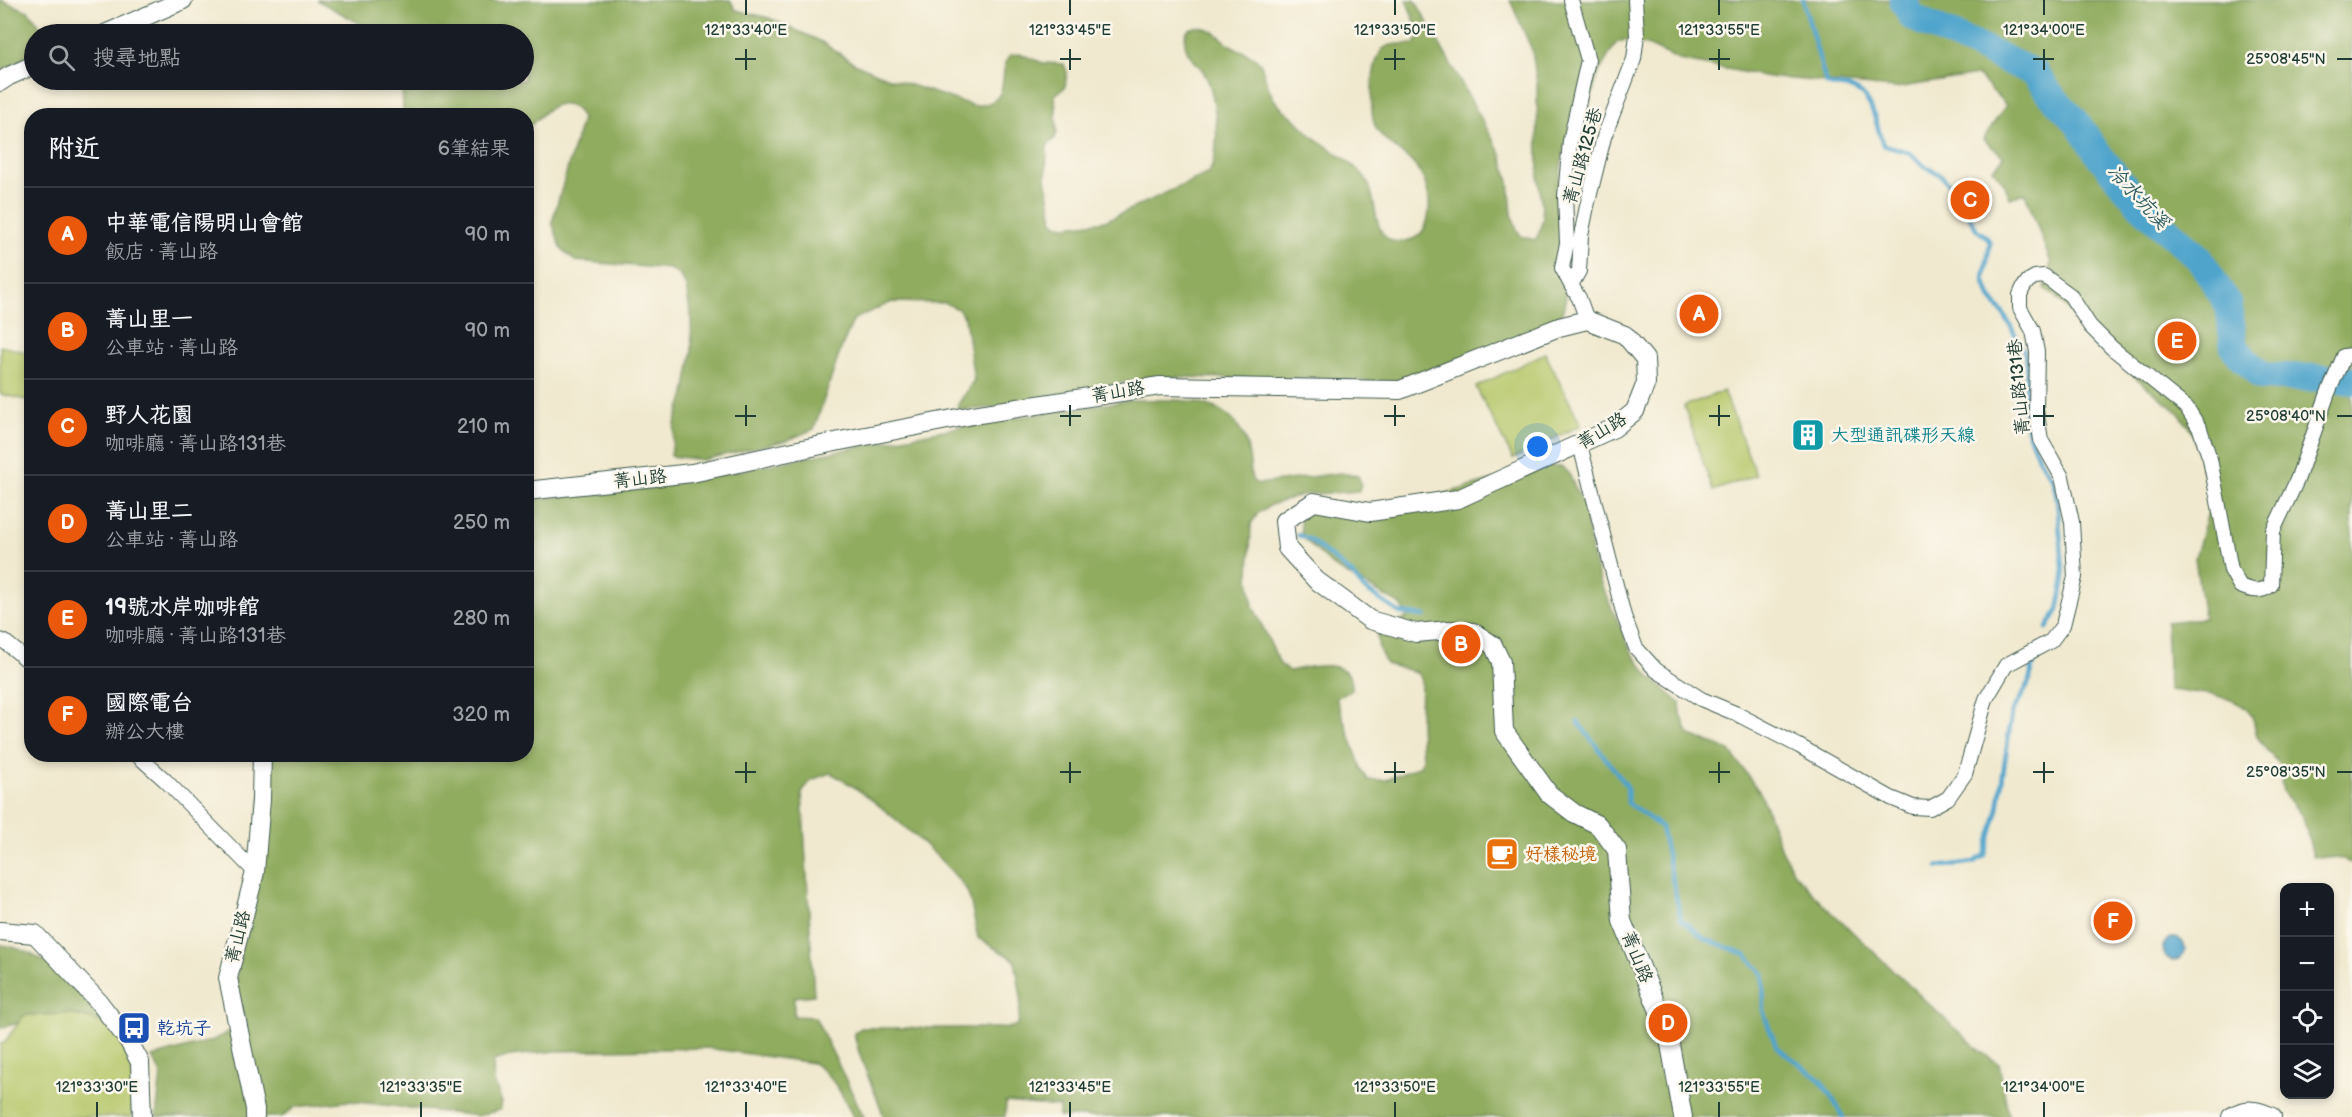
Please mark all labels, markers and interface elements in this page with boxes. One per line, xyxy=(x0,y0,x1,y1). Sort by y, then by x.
text: 121°33'40"E xyxy=(705,21,787,40)
text: 121°33'45"E xyxy=(1029,21,1111,40)
text: 121°33'50"E xyxy=(1354,21,1436,40)
text: 121°33'55"E xyxy=(1678,21,1760,40)
text: 121°34'00"E xyxy=(2003,21,2085,40)
search box xyxy=(24,24,534,90)
icon: search xyxy=(45,41,78,74)
text: 搜尋地點 xyxy=(93,45,181,72)
text: 25°08'45"N xyxy=(2246,50,2326,69)
street label: 菁山路125巷 xyxy=(1559,105,1607,207)
text: 附近 xyxy=(48,134,100,165)
text: 6筆結果 xyxy=(438,137,510,161)
water label: 冷水坑溪 xyxy=(2102,160,2175,235)
pin: C xyxy=(1950,178,1990,222)
text: 中華電信陽明山會館 xyxy=(105,210,303,237)
text: A xyxy=(61,223,74,247)
text: 90 m xyxy=(465,223,510,247)
text: 飯店 · 菁山路 xyxy=(105,240,218,264)
pin: A xyxy=(1680,292,1718,336)
text: 菁山里一 xyxy=(105,306,193,333)
pin: E xyxy=(2158,318,2196,364)
text: B xyxy=(60,319,75,343)
text: 90 m xyxy=(465,319,510,343)
text: 公車站 · 菁山路 xyxy=(105,336,238,360)
street label: 菁山路131巷 xyxy=(2004,338,2034,436)
street label: 菁山路 xyxy=(1090,377,1146,407)
text: 野人花園 xyxy=(105,402,193,429)
text: 25°08'40"N xyxy=(2246,407,2326,426)
street label: 菁山路 xyxy=(1573,408,1631,454)
text: C xyxy=(60,415,75,439)
text: 210 m xyxy=(457,415,510,439)
building icon: 大型通訊碟形天線 xyxy=(1790,417,1826,453)
place label: 大型通訊碟形天線 xyxy=(1831,425,1975,446)
text: 咖啡廳 · 菁山路131巷 xyxy=(105,432,286,456)
your location xyxy=(1523,432,1552,461)
street label: 菁山路 xyxy=(612,466,668,492)
text: 菁山里二 xyxy=(105,498,193,525)
text: D xyxy=(61,511,74,535)
text: 250 m xyxy=(453,511,510,535)
text: 公車站 · 菁山路 xyxy=(105,528,238,552)
text: 19號水岸咖啡館 xyxy=(105,594,259,621)
text: E xyxy=(61,607,74,631)
text: 280 m xyxy=(453,607,510,631)
pin: B xyxy=(1442,622,1480,666)
text: 咖啡廳 · 菁山路131巷 xyxy=(105,624,286,648)
text: 國際電台 xyxy=(105,690,193,717)
text: F xyxy=(61,703,74,727)
text: 320 m xyxy=(452,703,510,727)
text: 辦公大樓 xyxy=(105,720,185,744)
text: 25°08'35"N xyxy=(2246,763,2326,782)
cafe icon: 好樣秘境 xyxy=(1484,836,1520,872)
place label: 好樣秘境 xyxy=(1525,844,1597,865)
map controls xyxy=(2280,883,2334,1099)
button: + xyxy=(2280,883,2334,937)
pin: F xyxy=(2094,898,2132,944)
street label: 菁山路 xyxy=(221,908,255,966)
street label: 菁山路 xyxy=(1617,928,1657,986)
button: − xyxy=(2280,937,2334,991)
button: locate xyxy=(2280,991,2334,1045)
pin: D xyxy=(1648,1000,1688,1046)
bus stop icon: 乾坑子 xyxy=(116,1010,152,1046)
place label: 乾坑子 xyxy=(157,1018,211,1039)
button: layers xyxy=(2280,1045,2334,1099)
text: 121°33'30"E xyxy=(56,1078,138,1097)
text: 121°33'35"E xyxy=(380,1078,462,1097)
text: 121°33'40"E xyxy=(705,1078,787,1097)
text: 121°33'45"E xyxy=(1029,1078,1111,1097)
text: 121°33'50"E xyxy=(1354,1078,1436,1097)
text: 121°33'55"E xyxy=(1678,1078,1760,1097)
text: 121°34'00"E xyxy=(2003,1078,2085,1097)

